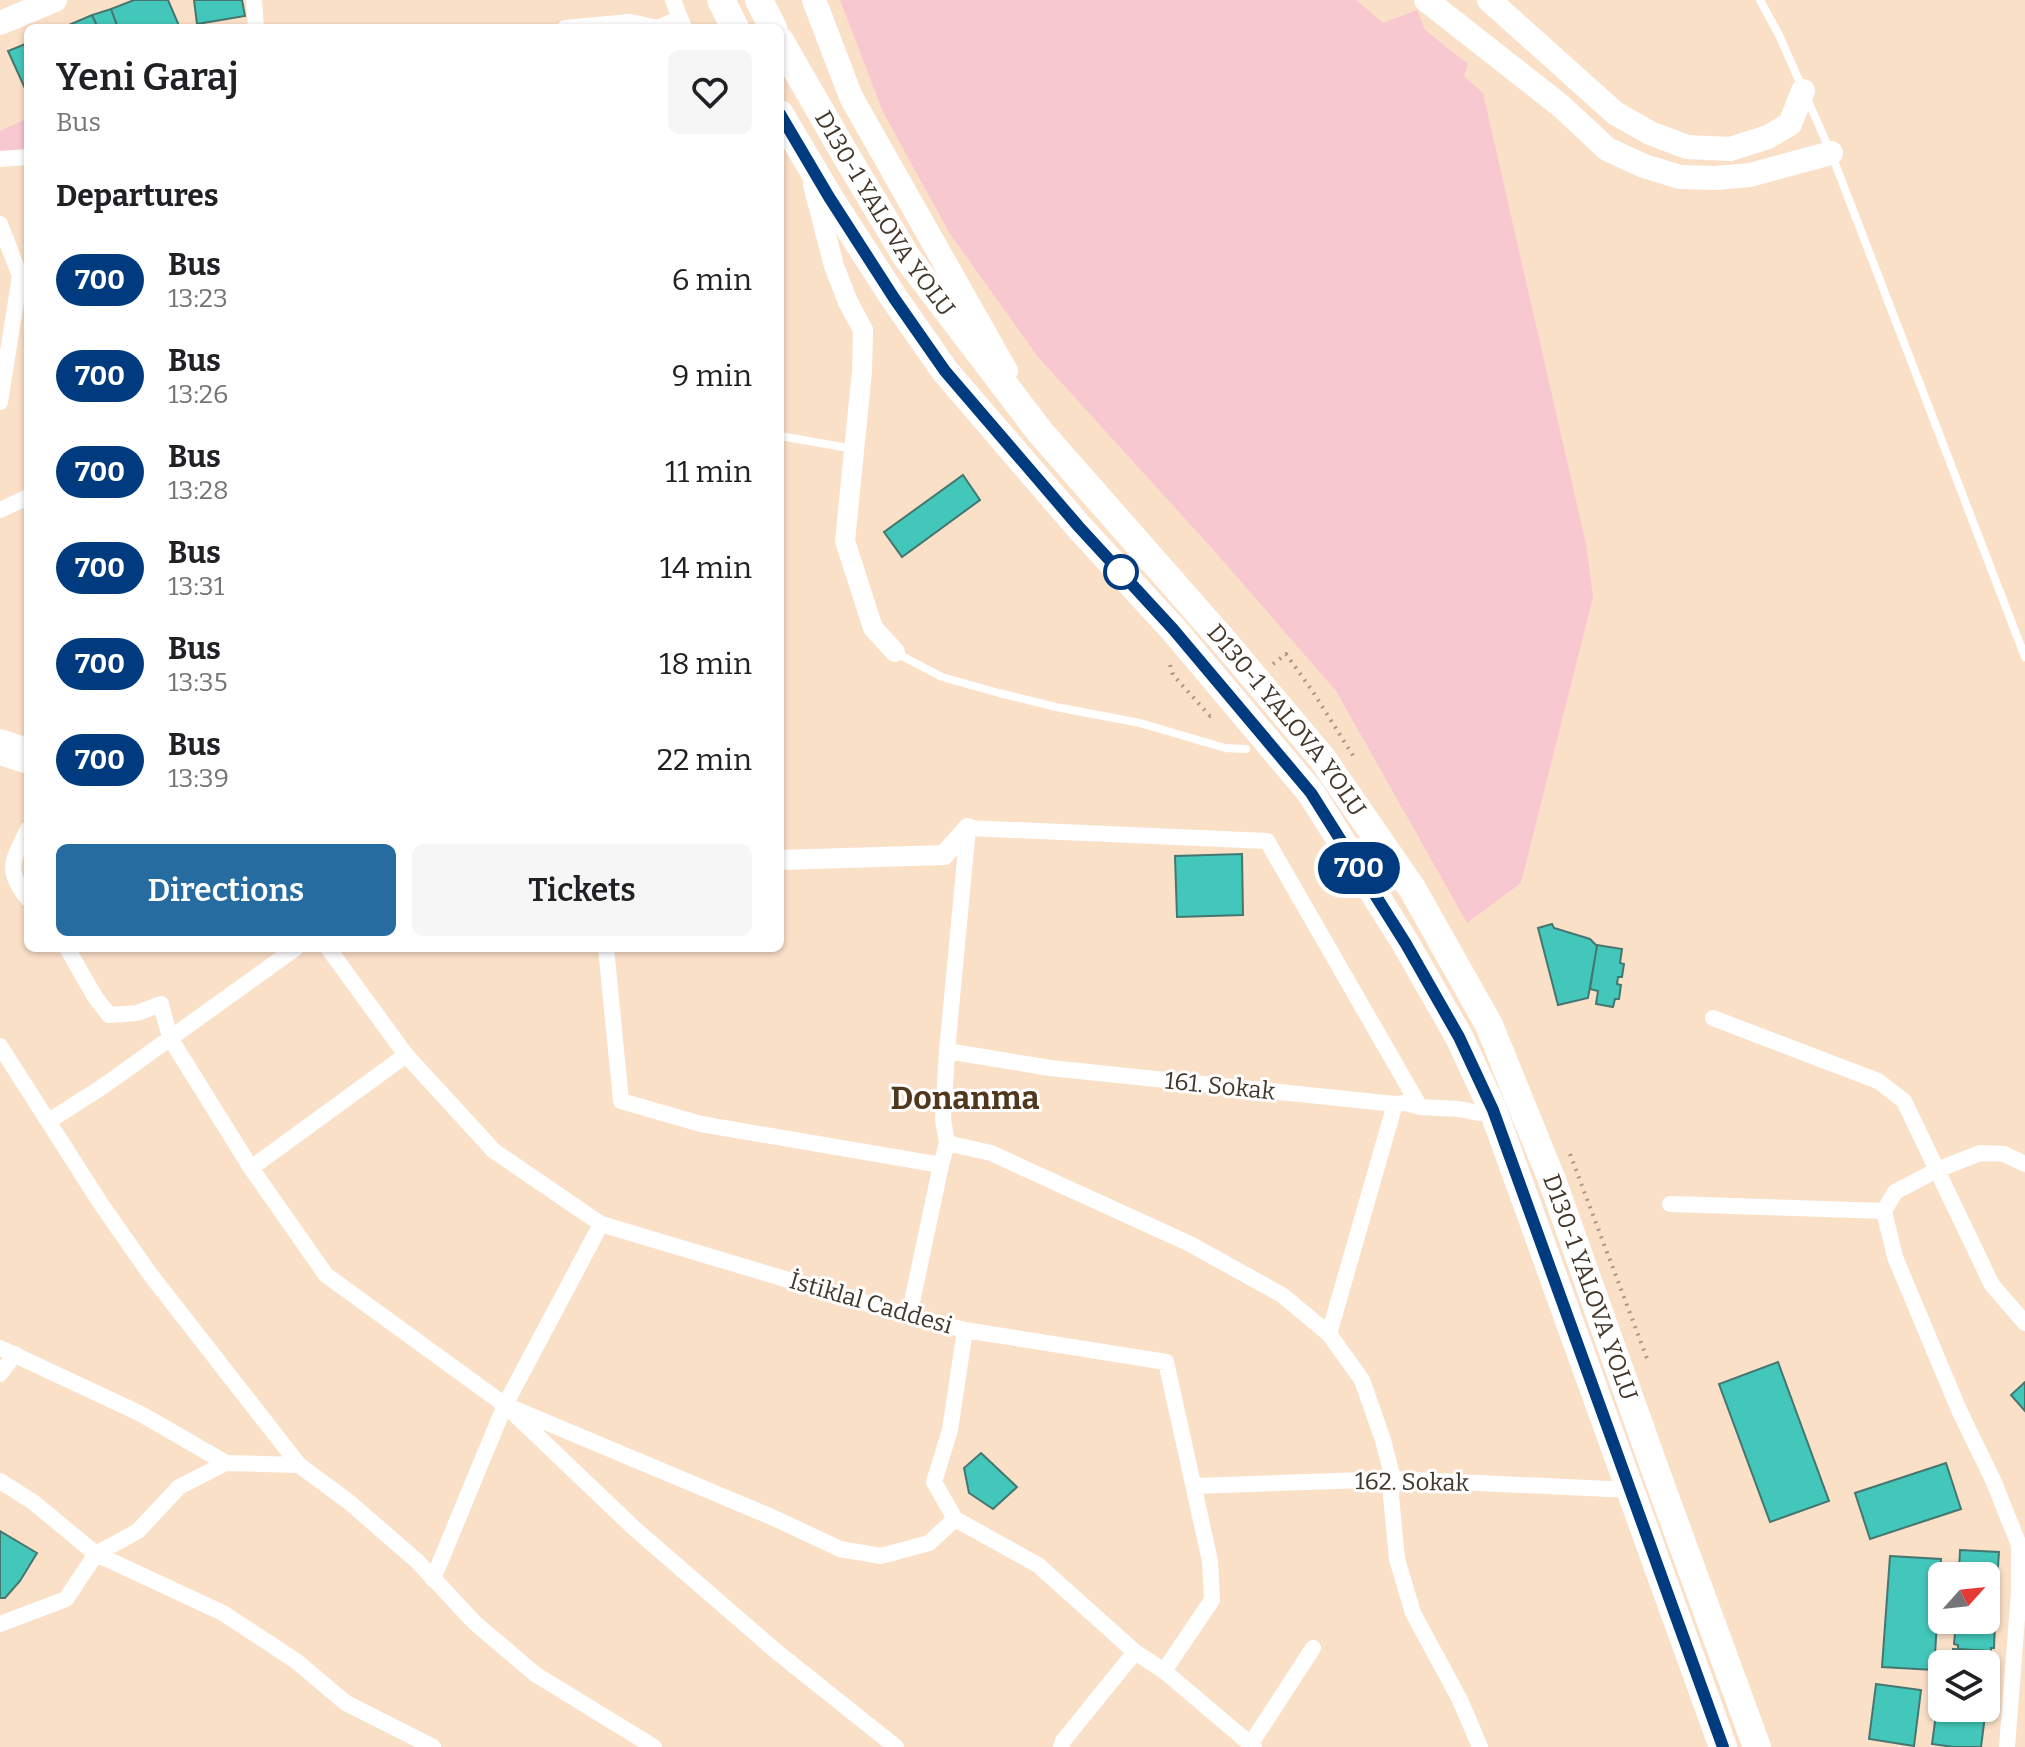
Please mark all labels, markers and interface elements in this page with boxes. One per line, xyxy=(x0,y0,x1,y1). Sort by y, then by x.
button: heart xyxy=(668,50,752,134)
text: Yeni Garaj xyxy=(56,54,239,100)
street label: D130-1 YALOVA YOLU xyxy=(809,106,961,322)
text: Bus xyxy=(56,107,101,138)
text: Departures xyxy=(56,178,219,214)
text: Bus xyxy=(168,247,221,283)
text: 6 min xyxy=(672,262,752,298)
text: 700 xyxy=(75,263,125,296)
text: 13:23 xyxy=(168,283,228,314)
text: Bus xyxy=(168,343,221,379)
text: 9 min xyxy=(672,358,752,394)
text: 700 xyxy=(75,359,125,392)
text: 13:26 xyxy=(168,379,228,410)
text: Bus xyxy=(168,439,221,475)
text: 11 min xyxy=(665,454,752,490)
text: 700 xyxy=(75,455,125,488)
text: 13:28 xyxy=(168,475,229,506)
text: Bus xyxy=(168,535,221,571)
text: 14 min xyxy=(660,550,752,586)
text: 700 xyxy=(75,551,125,584)
unlabelled marker xyxy=(1104,555,1138,589)
text: 13:31 xyxy=(168,571,224,602)
street label: D130-1 YALOVA YOLU xyxy=(1201,618,1372,822)
text: Bus xyxy=(168,631,221,667)
text: 18 min xyxy=(659,646,752,682)
text: 700 xyxy=(75,647,125,680)
text: 13:35 xyxy=(168,667,228,698)
text: Bus xyxy=(168,727,221,763)
text: 22 min xyxy=(657,742,752,778)
text: 700 xyxy=(75,743,125,776)
text: 13:39 xyxy=(168,763,229,794)
line badge: 700 xyxy=(1313,842,1405,894)
button: Directions xyxy=(56,844,396,936)
button: Tickets xyxy=(412,844,752,936)
text: 700 xyxy=(1334,851,1384,884)
street label: 161. Sokak xyxy=(1163,1066,1277,1106)
district label: Donanma xyxy=(891,1079,1039,1117)
street label: D130-1 YALOVA YOLU xyxy=(1537,1170,1643,1404)
street label: İstiklal Caddesi xyxy=(786,1266,956,1340)
street label: 162. Sokak xyxy=(1355,1467,1470,1497)
north arrow xyxy=(1928,1562,2000,1634)
map controls xyxy=(1928,1562,2000,1722)
button: layers xyxy=(1928,1650,2000,1722)

